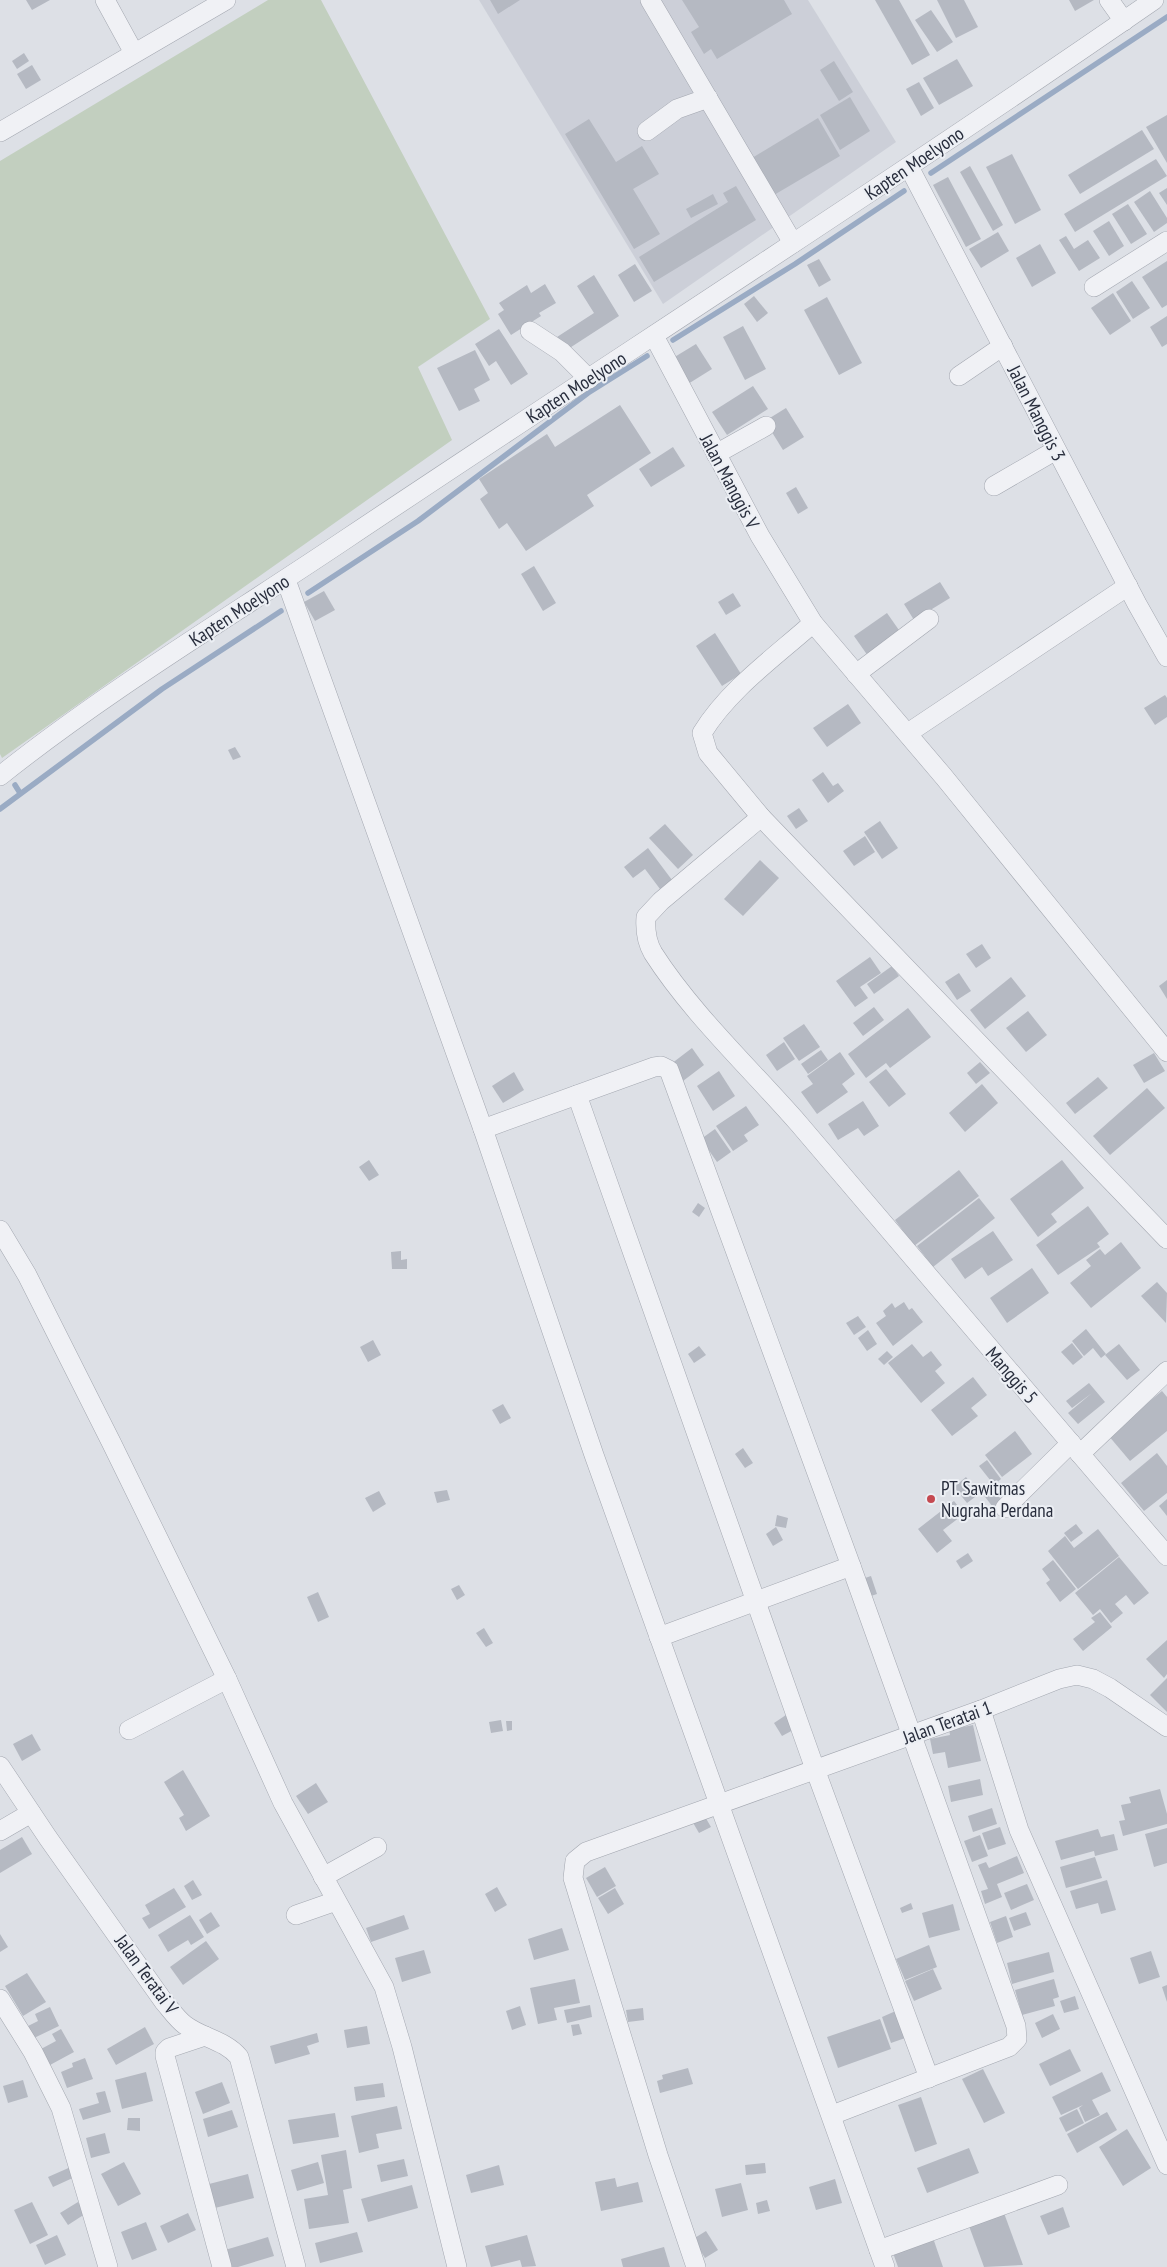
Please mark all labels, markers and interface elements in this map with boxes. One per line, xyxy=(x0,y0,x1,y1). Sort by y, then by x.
street label: Kapten Moelyono xyxy=(860,121,968,205)
street label: Kapten Moelyono xyxy=(521,346,631,428)
street label: Jalan Manggis 3 xyxy=(1002,360,1071,465)
street label: Jalan Manggis V xyxy=(695,429,765,533)
street label: Kapten Moelyono xyxy=(184,569,294,651)
street label: Manggis 5 xyxy=(981,1342,1043,1408)
place label: PT. Sawitmas Nugraha Perdana xyxy=(941,1476,1053,1522)
marker: PT. Sawitmas Nugraha Perdana xyxy=(925,1493,937,1505)
street label: Jalan Teratai 1 xyxy=(898,1695,995,1749)
street label: Jalan Teratai V xyxy=(109,1929,184,2019)

